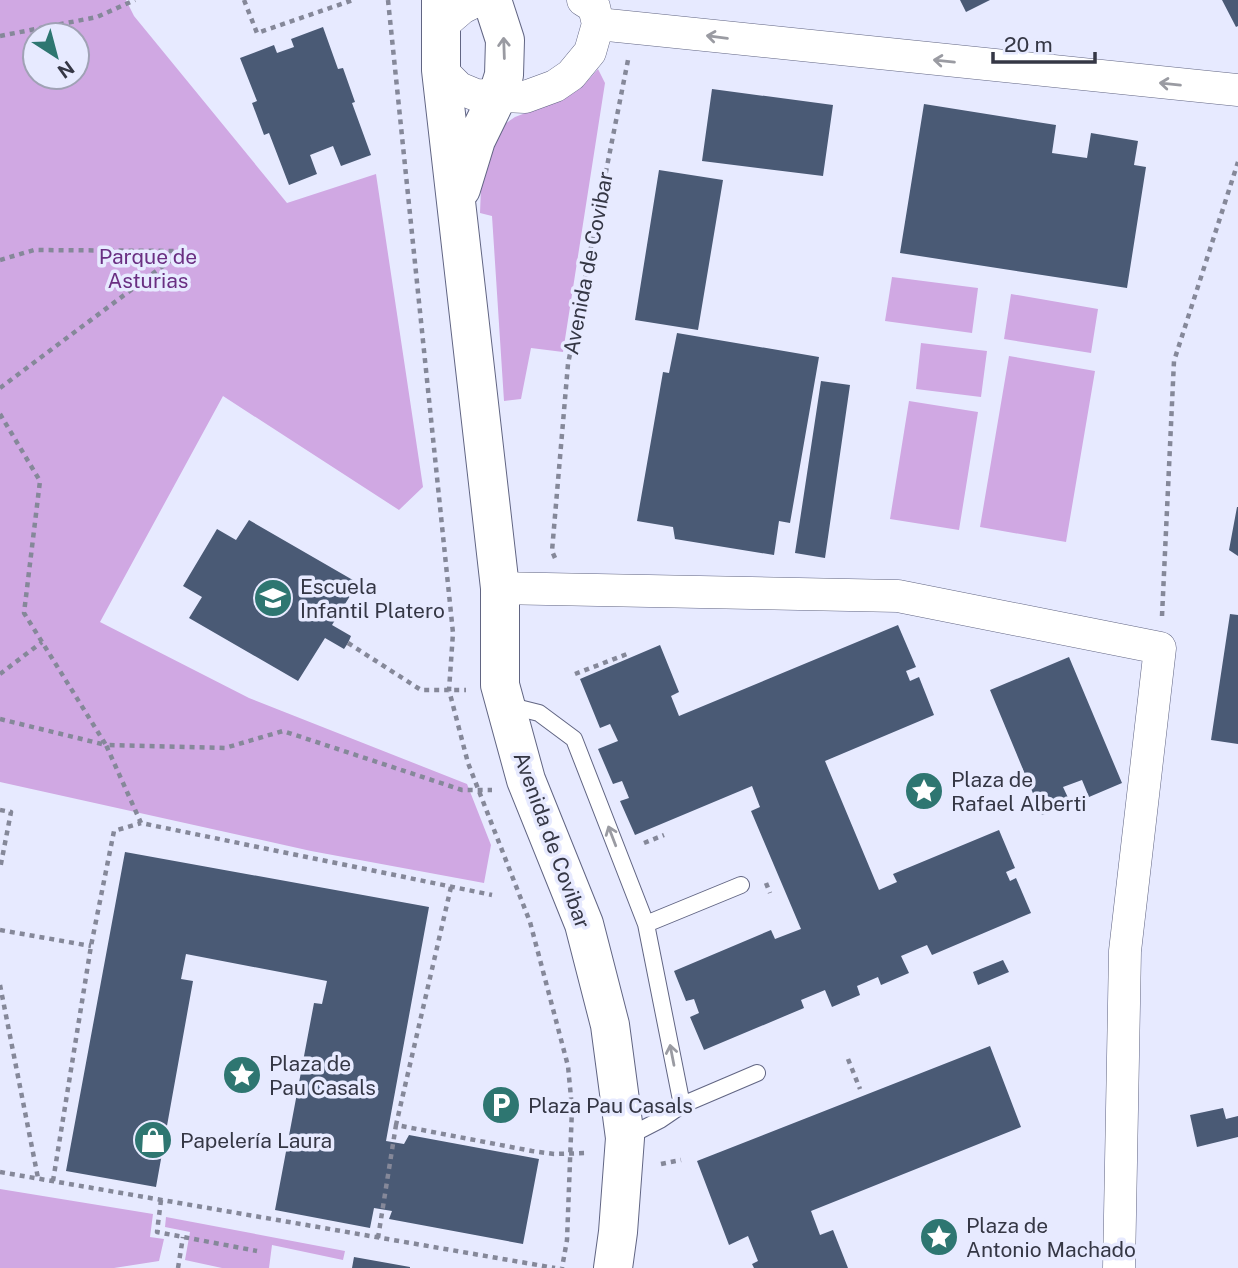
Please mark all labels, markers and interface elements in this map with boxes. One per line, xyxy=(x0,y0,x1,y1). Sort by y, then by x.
north arrow xyxy=(21,21,91,91)
scale bar xyxy=(993,21,1094,65)
one-way arrow xyxy=(707,30,729,43)
text: 20 m xyxy=(1004,32,1053,57)
one-way arrow xyxy=(498,37,511,60)
one-way arrow xyxy=(933,54,956,67)
text: N xyxy=(54,56,78,83)
one-way arrow xyxy=(1159,77,1182,90)
street label: Avenida de Covibar xyxy=(558,169,618,357)
park label: Parque de Asturias xyxy=(99,244,197,293)
place label: Escuela Infantil Platero xyxy=(300,574,445,623)
school or university icon: Escuela Infantil Platero xyxy=(252,577,294,619)
street label: Avenida de Covibar xyxy=(508,748,596,932)
place label: Plaza de Rafael Alberti xyxy=(951,767,1087,816)
place icon: Plaza de Rafael Alberti xyxy=(903,770,945,812)
one-way arrow xyxy=(604,826,617,848)
one-way arrow xyxy=(665,1044,679,1067)
place label: Plaza de Pau Casals xyxy=(269,1051,376,1100)
place icon: Plaza de Pau Casals xyxy=(221,1054,263,1096)
parking icon: Plaza Pau Casals xyxy=(480,1084,522,1126)
place label: Plaza Pau Casals xyxy=(528,1093,693,1118)
shop icon: Papelería Laura xyxy=(132,1119,174,1161)
place label: Papelería Laura xyxy=(180,1128,332,1153)
place label: Plaza de Antonio Machado xyxy=(966,1213,1136,1262)
place icon: Plaza de Antonio Machado xyxy=(918,1216,960,1258)

